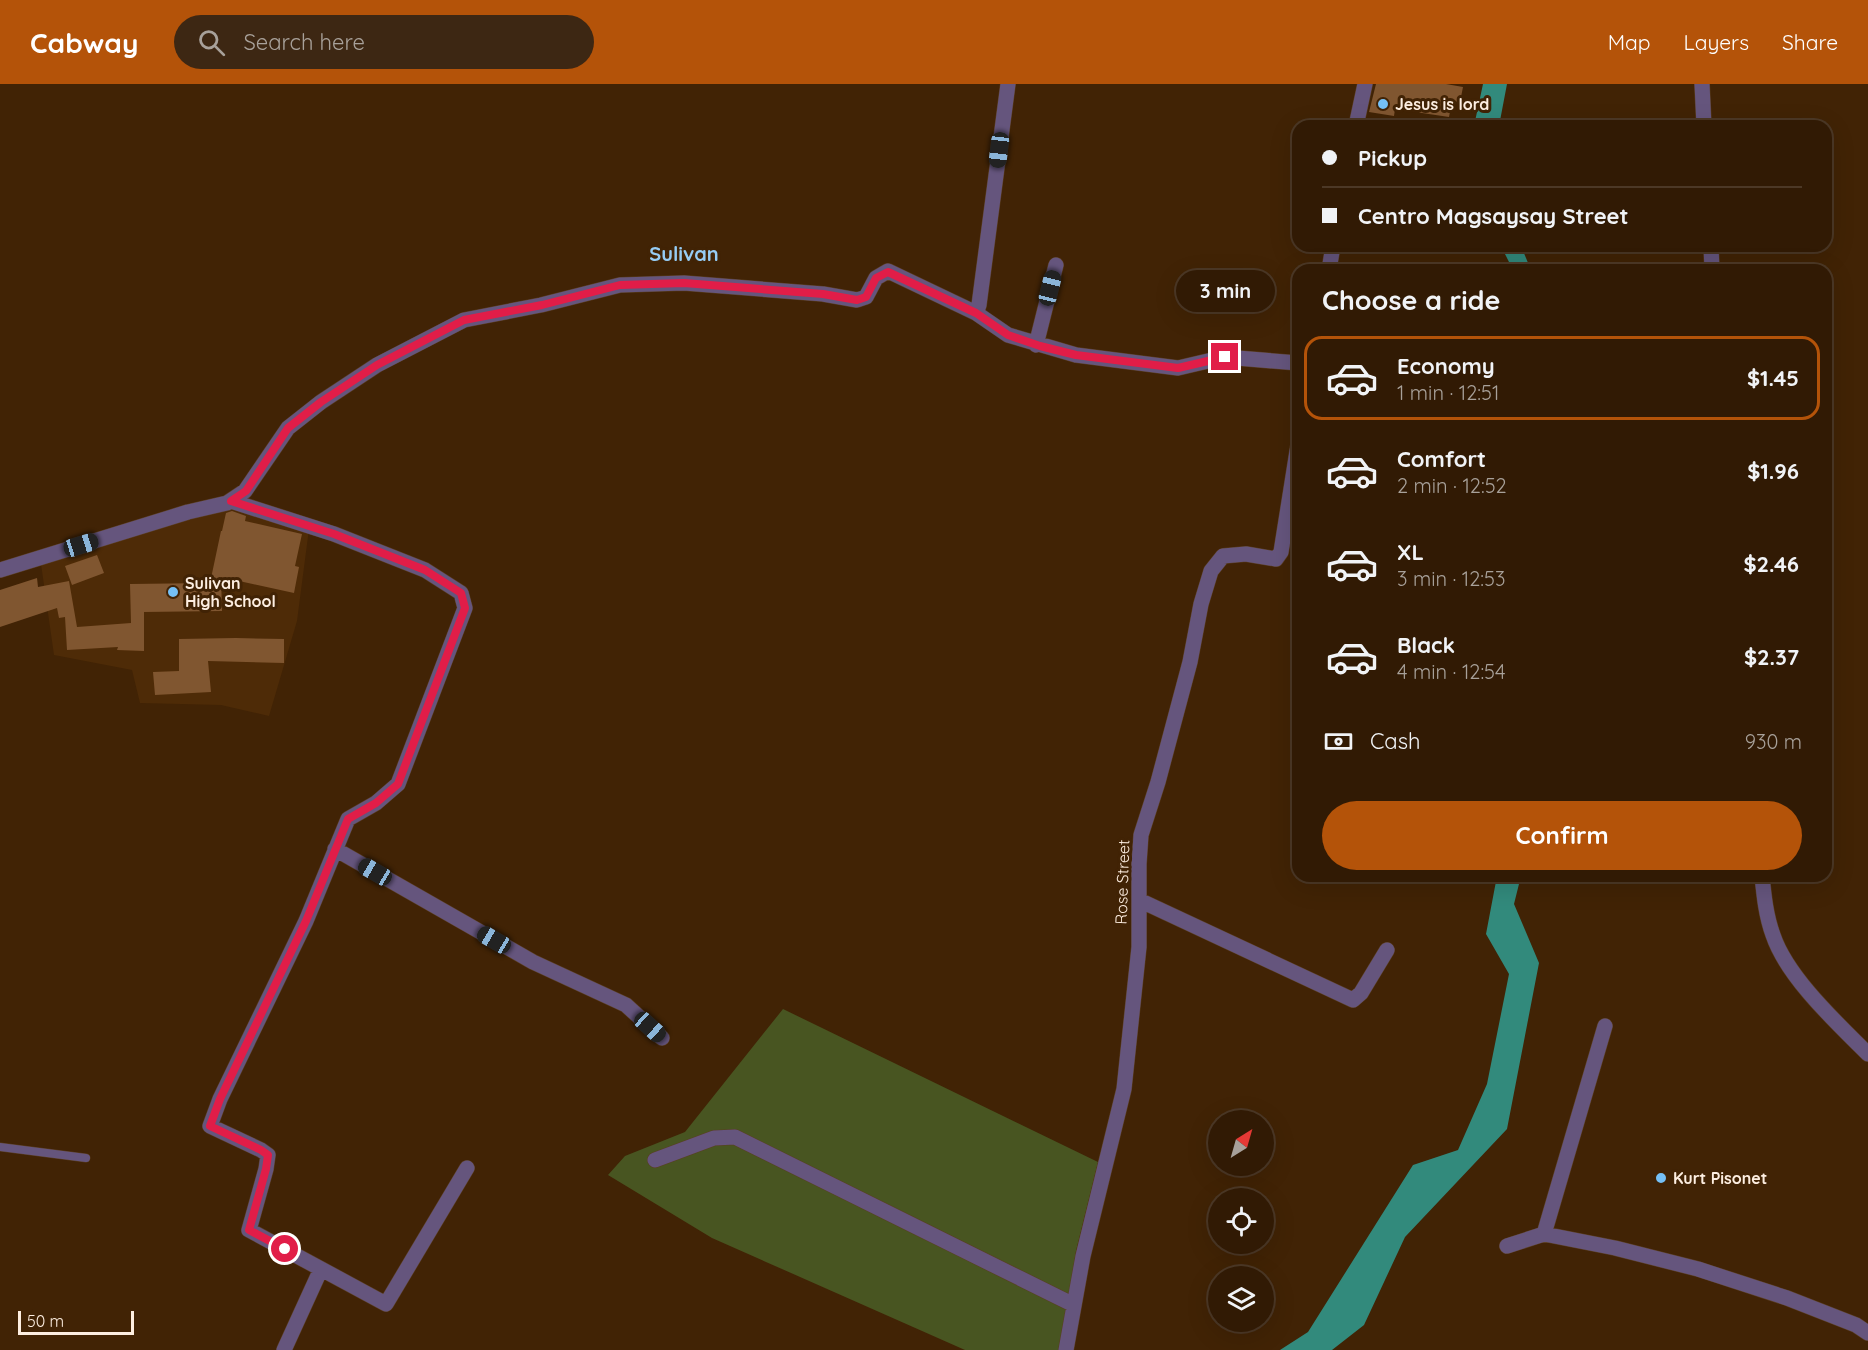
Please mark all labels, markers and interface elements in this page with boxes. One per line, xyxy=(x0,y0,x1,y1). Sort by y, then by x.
search box xyxy=(174,15,594,69)
text: Cabway xyxy=(30,25,138,60)
icon: search xyxy=(195,26,228,59)
text: Search here xyxy=(243,28,365,56)
text: Map xyxy=(1608,29,1651,55)
text: Layers xyxy=(1684,29,1749,55)
text: Share xyxy=(1782,29,1838,55)
place label: Jesus is lord xyxy=(1395,94,1489,114)
marker: Jesus is lord xyxy=(1376,97,1390,111)
car xyxy=(988,131,1010,169)
text: Pickup xyxy=(1358,144,1427,172)
text: Centro Magsaysay Street xyxy=(1358,202,1629,230)
district label: Sulivan xyxy=(649,241,719,266)
car xyxy=(1037,268,1063,308)
callout: 3 min xyxy=(1176,270,1274,312)
text: 3 min xyxy=(1200,278,1251,303)
text: Choose a ride xyxy=(1322,283,1500,317)
route end xyxy=(1211,343,1238,370)
icon: car xyxy=(1325,351,1379,405)
text: Economy xyxy=(1397,352,1495,380)
text: $1.45 xyxy=(1747,364,1799,392)
text: 1 min · 12:51 xyxy=(1397,380,1499,405)
icon: car xyxy=(1325,444,1379,498)
text: Comfort xyxy=(1397,445,1486,473)
text: $1.96 xyxy=(1747,457,1799,485)
text: 2 min · 12:52 xyxy=(1397,473,1507,498)
car xyxy=(61,531,101,559)
icon: car xyxy=(1325,537,1379,591)
text: XL xyxy=(1397,538,1424,566)
text: $2.46 xyxy=(1743,550,1799,578)
text: 3 min · 12:53 xyxy=(1397,566,1505,591)
place label: Sulivan High School xyxy=(185,573,276,611)
marker: Sulivan High School xyxy=(166,585,180,599)
icon: car xyxy=(1325,630,1379,684)
text: Black xyxy=(1397,631,1455,659)
text: $2.37 xyxy=(1744,643,1799,671)
text: 4 min · 12:54 xyxy=(1397,659,1506,684)
icon: cash xyxy=(1322,725,1355,758)
text: Cash xyxy=(1370,727,1421,755)
text: 930 m xyxy=(1745,729,1802,754)
button: Confirm xyxy=(1322,801,1802,870)
street label: Rose Street xyxy=(1111,839,1133,925)
car xyxy=(355,855,395,889)
car xyxy=(474,923,514,957)
car xyxy=(631,1008,669,1046)
north arrow xyxy=(1208,1110,1274,1176)
map controls xyxy=(1208,1110,1274,1332)
place label: Kurt Pisonet xyxy=(1673,1168,1767,1188)
marker: Kurt Pisonet xyxy=(1654,1171,1668,1185)
button: locate xyxy=(1208,1188,1274,1254)
route start xyxy=(271,1235,298,1262)
button: layers xyxy=(1208,1266,1274,1332)
scale bar xyxy=(18,1308,134,1336)
text: 50 m xyxy=(27,1311,64,1331)

